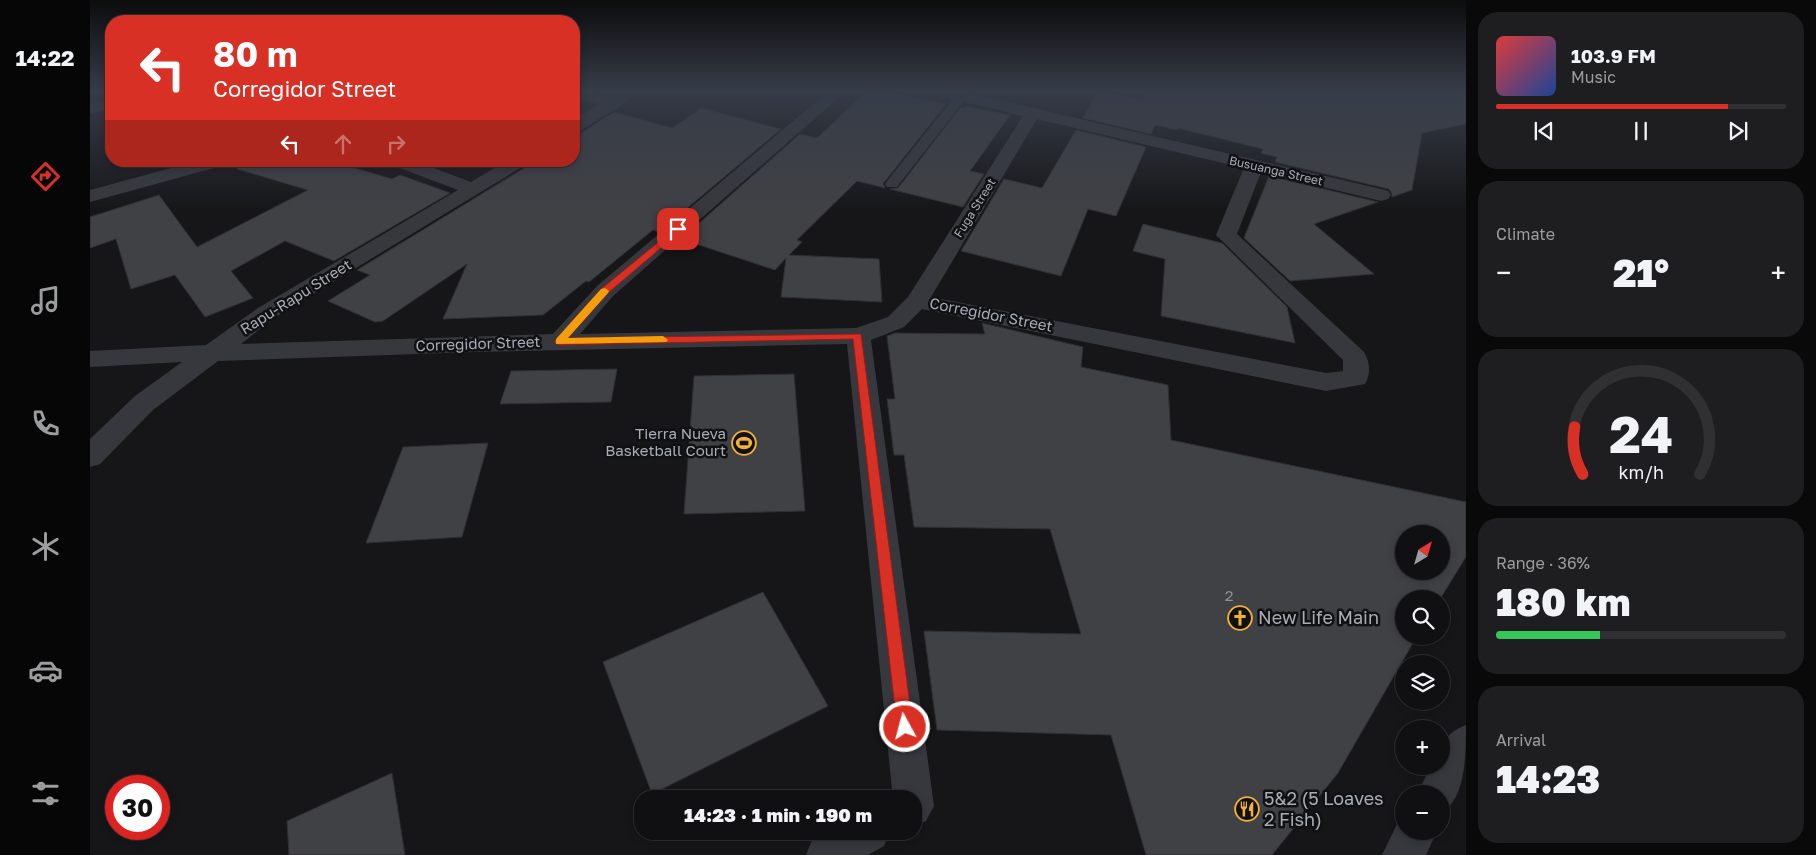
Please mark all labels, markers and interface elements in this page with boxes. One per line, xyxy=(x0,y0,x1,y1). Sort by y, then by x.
text: 80 m xyxy=(213,33,298,75)
icon: left xyxy=(130,35,195,100)
text: 14:22 xyxy=(16,44,74,71)
text: 103.9 FM xyxy=(1571,44,1656,67)
text: Music xyxy=(1571,67,1616,87)
text: Corregidor Street xyxy=(213,75,396,102)
icon: previous xyxy=(1530,117,1558,145)
icon: pause xyxy=(1627,117,1655,145)
icon: next xyxy=(1724,117,1752,145)
icon: left xyxy=(276,130,304,158)
icon: ahead xyxy=(329,130,357,158)
icon: right xyxy=(382,130,410,158)
street label: Busuanga Street xyxy=(1228,152,1325,189)
icon: directions xyxy=(28,159,63,194)
street label: Fuga Street xyxy=(950,175,999,240)
pin xyxy=(657,208,699,250)
icon: arrive xyxy=(664,215,692,243)
text: Climate xyxy=(1496,224,1555,244)
text: 21° xyxy=(1613,250,1669,295)
street label: Rapu-Rapu Street xyxy=(237,255,354,338)
text: − xyxy=(1496,256,1511,289)
text: + xyxy=(1771,256,1786,289)
icon: music xyxy=(28,283,63,318)
street label: Corregidor Street xyxy=(928,293,1054,335)
street label: Corregidor Street xyxy=(415,332,541,354)
text: 24 xyxy=(1609,402,1673,464)
icon: phone xyxy=(28,406,63,441)
place label: Tierra Nueva Basketball Court xyxy=(605,424,726,459)
sports icon: Tierra Nueva Basketball Court xyxy=(731,430,757,456)
text: km/h xyxy=(1618,461,1664,483)
north arrow xyxy=(1395,525,1450,580)
map controls xyxy=(1395,525,1450,840)
icon: climate xyxy=(28,529,63,564)
text: Range · 36% xyxy=(1496,553,1590,573)
text: 180 km xyxy=(1496,579,1631,624)
house number: 2 xyxy=(1225,586,1233,604)
button: search xyxy=(1395,590,1450,645)
church icon: New Life Main xyxy=(1227,605,1253,631)
place label: New Life Main xyxy=(1258,606,1379,628)
icon: car xyxy=(28,653,63,688)
button: layers xyxy=(1395,655,1450,710)
position arrow xyxy=(878,700,930,752)
button: + xyxy=(1395,720,1450,775)
text: Arrival xyxy=(1496,730,1546,750)
text: 14:23 xyxy=(1496,756,1600,801)
speed limit sign: 30 xyxy=(105,775,170,840)
icon: filters xyxy=(28,776,63,811)
button: − xyxy=(1395,785,1450,840)
place label: 5&2 (5 Loaves 2 Fish) xyxy=(1264,787,1384,830)
restaurant icon: 5&2 (5 Loaves 2 Fish) xyxy=(1234,796,1260,822)
text: 14:23 · 1 min · 190 m xyxy=(684,803,872,826)

